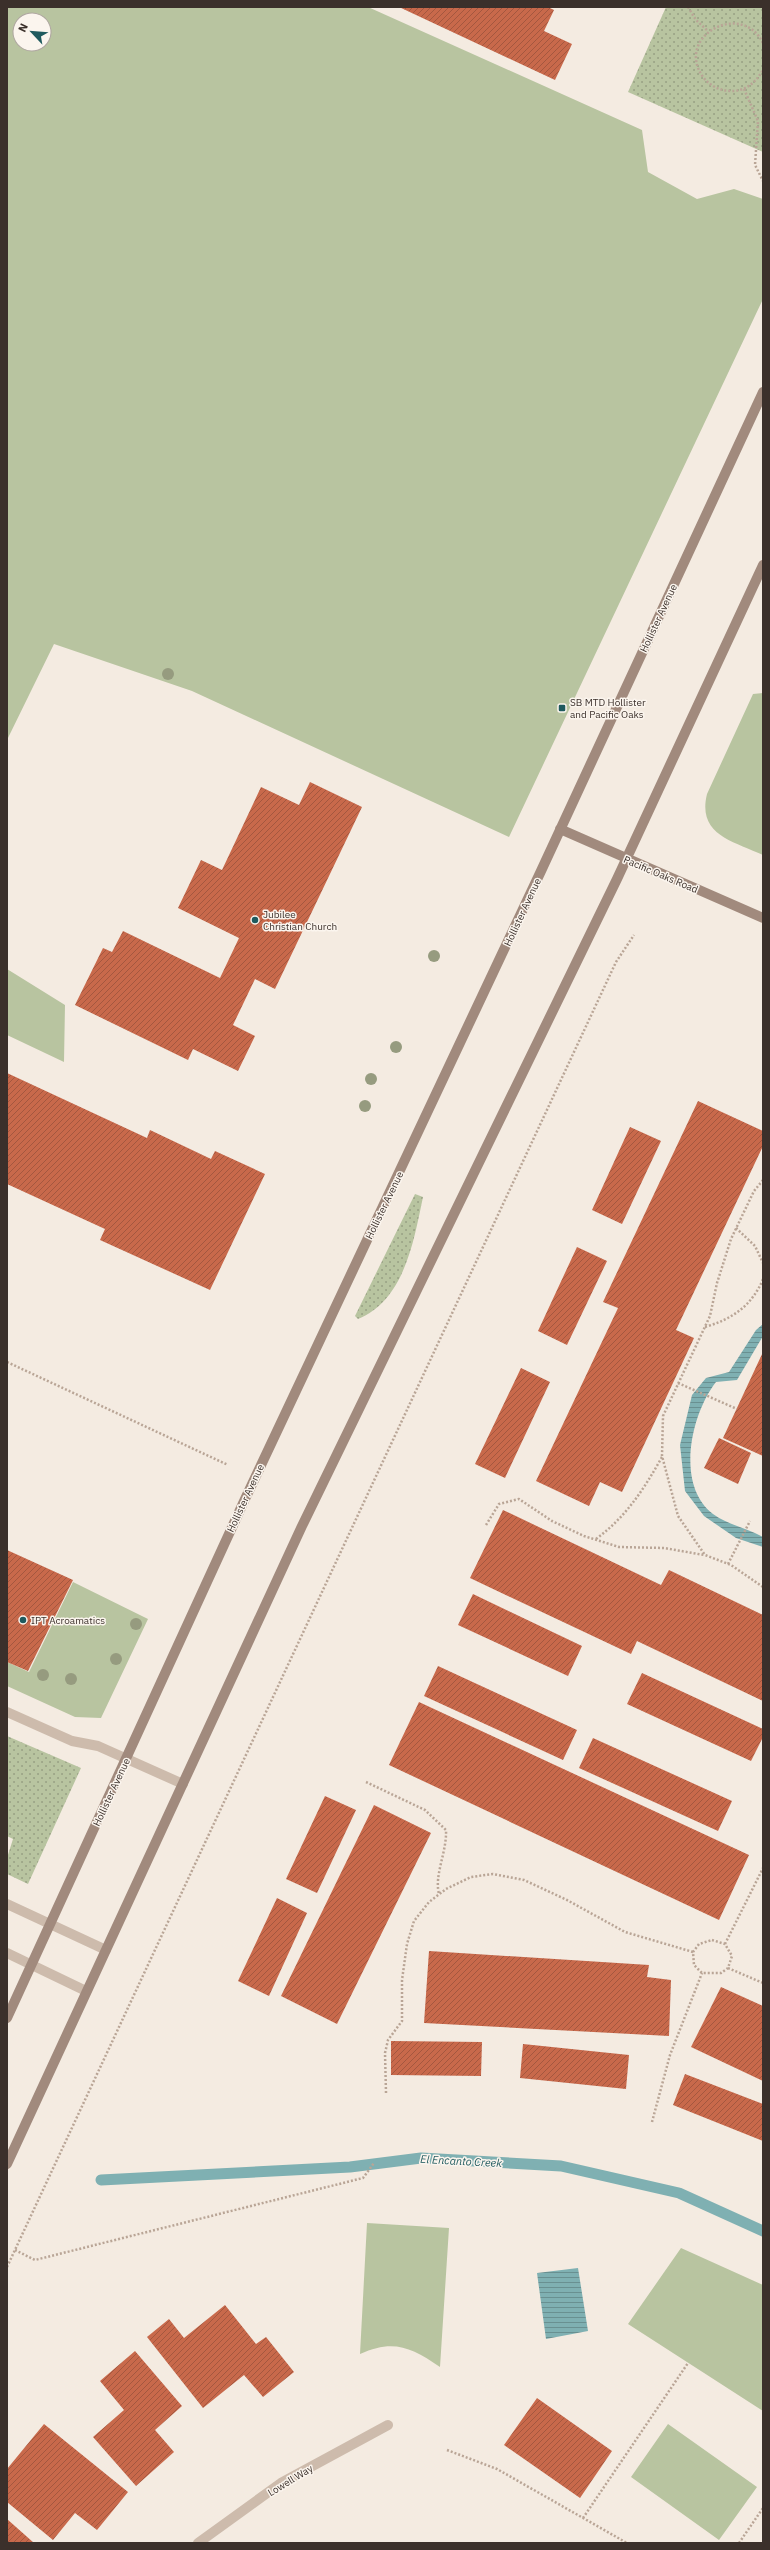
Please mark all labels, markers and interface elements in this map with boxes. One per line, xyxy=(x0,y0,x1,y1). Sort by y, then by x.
north arrow xyxy=(12,12,52,52)
text: N xyxy=(15,21,31,34)
street label: Hollister Avenue xyxy=(637,582,680,654)
place label: SB MTD Hollister and Pacific Oaks xyxy=(570,696,646,721)
marker: SB MTD Hollister and Pacific Oaks xyxy=(557,703,567,713)
street label: Pacific Oaks Road xyxy=(622,853,700,896)
street label: Hollister Avenue xyxy=(501,876,544,948)
place label: Jubilee Christian Church xyxy=(263,908,337,933)
marker: Jubilee Christian Church xyxy=(250,915,260,925)
street label: Hollister Avenue xyxy=(362,1169,407,1241)
street label: Hollister Avenue xyxy=(224,1462,267,1534)
place label: IPT Acroamatics xyxy=(31,1614,105,1627)
marker: IPT Acroamatics xyxy=(18,1615,28,1625)
street label: Hollister Avenue xyxy=(90,1756,133,1828)
water label: El Encanto Creek xyxy=(420,2152,502,2170)
street label: Lowell Way xyxy=(265,2462,315,2499)

